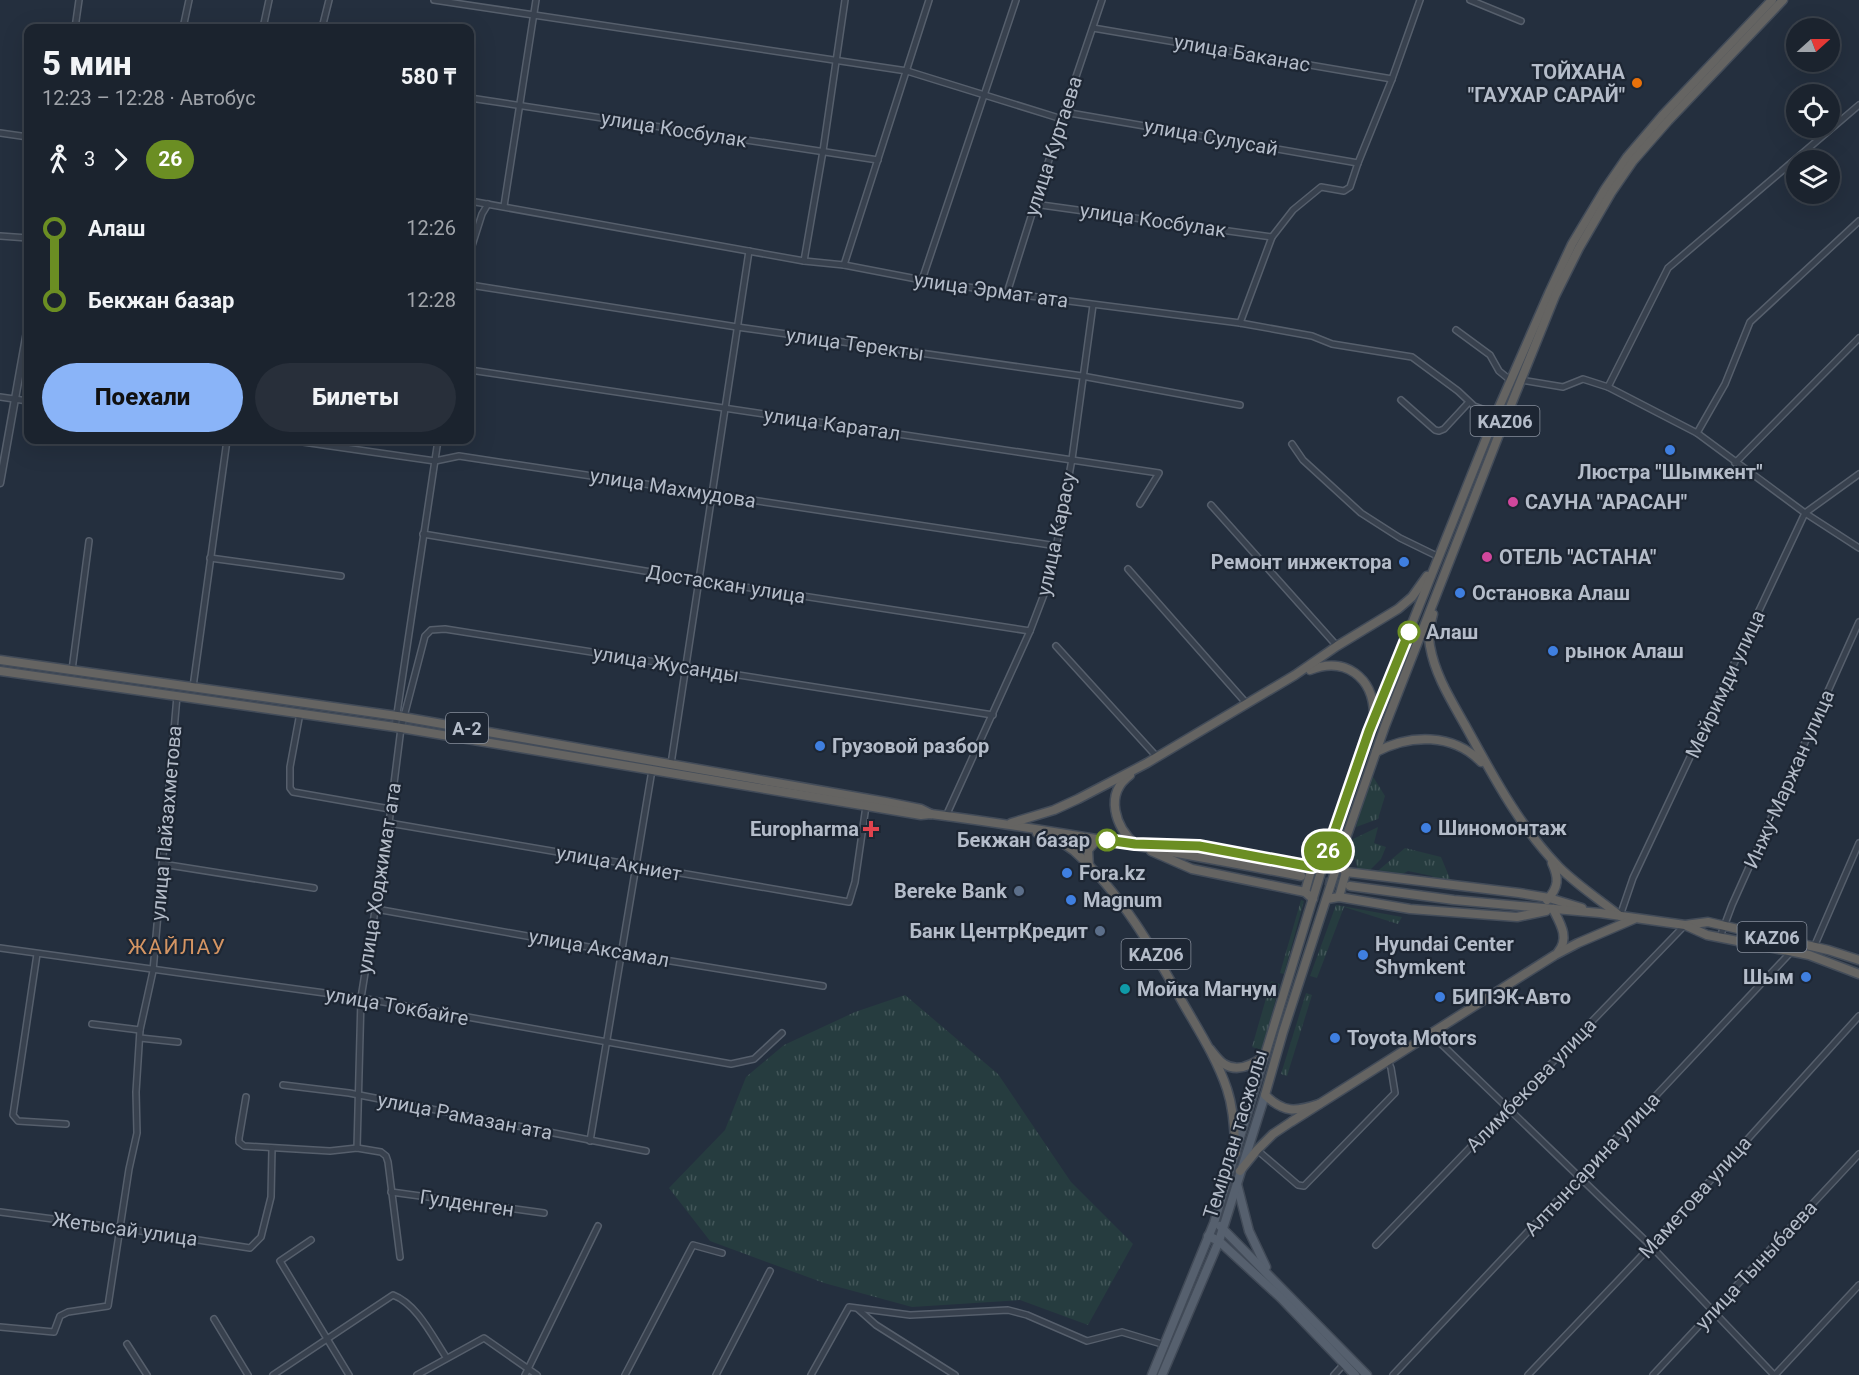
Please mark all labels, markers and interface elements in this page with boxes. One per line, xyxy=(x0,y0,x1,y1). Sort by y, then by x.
north arrow xyxy=(1786,18,1840,72)
map controls xyxy=(1786,18,1840,204)
street label: улица Баканас xyxy=(1172,29,1312,77)
text: 5 мин xyxy=(42,44,132,83)
place label: ТОЙХАНА "ГАУХАР САРАЙ" xyxy=(1468,60,1626,107)
text: 580 ₸ xyxy=(401,64,456,89)
street label: улица Куртаева xyxy=(1019,73,1087,219)
marker: ТОЙХАНА "ГАУХАР САРАЙ" xyxy=(1630,76,1644,90)
button: locate xyxy=(1786,84,1840,138)
text: 12:23 – 12:28 · Автобус xyxy=(42,86,256,110)
street label: улица Косбулак xyxy=(599,106,749,152)
street label: улица Сулусай xyxy=(1142,113,1280,161)
icon: walk xyxy=(42,143,75,176)
icon: forward xyxy=(104,143,137,176)
text: 3 xyxy=(84,147,95,171)
text: 26 xyxy=(158,147,182,171)
button: layers xyxy=(1786,150,1840,204)
street label: улица Косбулак xyxy=(1078,198,1228,242)
text: Алаш xyxy=(88,216,145,241)
text: 12:26 xyxy=(406,216,456,240)
street label: улица Эрмат ата xyxy=(912,267,1070,313)
text: Бекжан базар xyxy=(88,288,234,313)
text: 12:28 xyxy=(406,288,456,312)
street label: улица Теректы xyxy=(785,322,925,366)
button: Поехали xyxy=(42,363,243,432)
button: Билеты xyxy=(255,363,456,432)
street label: улица Каратал xyxy=(762,403,902,445)
road number: KАZ06 xyxy=(1470,406,1540,436)
marker: Люстра "Шымкент" xyxy=(1663,443,1677,457)
place label: Люстра "Шымкент" xyxy=(1577,460,1763,484)
street label: улица Махмудова xyxy=(588,463,758,513)
street label: улица Карасу xyxy=(1031,470,1081,598)
place label: САУНА "АРАСАН" xyxy=(1525,490,1687,514)
marker: САУНА "АРАСАН" xyxy=(1506,495,1520,509)
place label: ОТЕЛЬ "АСТАНА" xyxy=(1499,545,1656,569)
place label: Ремонт инжектора xyxy=(1211,550,1392,574)
marker: ОТЕЛЬ "АСТАНА" xyxy=(1480,550,1494,564)
marker: Ремонт инжектора xyxy=(1397,555,1411,569)
street label: Достаскан улица xyxy=(645,560,807,608)
place label: Остановка Алаш xyxy=(1472,581,1630,605)
marker: Остановка Алаш xyxy=(1453,586,1467,600)
street label: Мейримди улица xyxy=(1680,606,1770,762)
place label: Алаш xyxy=(1426,620,1478,644)
marker: Алаш xyxy=(1398,621,1420,643)
place label: рынок Алаш xyxy=(1565,639,1684,663)
street label: улица Жусанды xyxy=(591,641,741,687)
marker: рынок Алаш xyxy=(1546,644,1560,658)
street label: Инжу-Маржан улица xyxy=(1739,686,1839,872)
road number: A-2 xyxy=(446,713,488,743)
street label: улица Пайзахметова xyxy=(146,724,186,922)
place label: Грузовой разбор xyxy=(832,734,989,758)
marker: Грузовой разбор xyxy=(813,739,827,753)
street label: улица Ходжимат ата xyxy=(352,781,406,975)
place label: Шиномонтаж xyxy=(1438,816,1567,840)
place label: Europharma xyxy=(750,817,859,841)
marker: Шиномонтаж xyxy=(1419,821,1433,835)
marker: Europharma xyxy=(864,822,878,836)
place label: Бекжан базар xyxy=(957,828,1090,852)
marker: Бекжан базар xyxy=(1096,829,1118,851)
line badge: 26 xyxy=(1301,832,1355,870)
text: 26 xyxy=(1316,839,1340,863)
street label: улица Акниет xyxy=(554,840,684,886)
place label: Fora.kz xyxy=(1079,861,1145,885)
marker: Fora.kz xyxy=(1060,866,1074,880)
place label: Bereke Bank xyxy=(894,879,1007,903)
marker: Bereke Bank xyxy=(1012,884,1026,898)
place label: Magnum xyxy=(1083,888,1162,912)
marker: Magnum xyxy=(1064,893,1078,907)
place label: Банк ЦентрКредит xyxy=(910,919,1088,943)
road number: KАZ06 xyxy=(1738,922,1806,952)
street label: улица Аксамал xyxy=(527,924,671,972)
marker: Банк ЦентрКредит xyxy=(1093,924,1107,938)
place label: Hyundai Center Shymkent xyxy=(1375,932,1514,979)
district label: ЖАЙЛАУ xyxy=(128,935,226,959)
road number: KАZ06 xyxy=(1122,939,1190,969)
marker: Hyundai Center Shymkent xyxy=(1356,948,1370,962)
place label: Шым xyxy=(1743,965,1794,989)
marker: Шым xyxy=(1799,970,1813,984)
place label: Мойка Магнум xyxy=(1137,977,1277,1001)
street label: улица Токбайге xyxy=(324,982,470,1030)
marker: Мойка Магнум xyxy=(1118,982,1132,996)
place label: БИПЭК-Авто xyxy=(1452,985,1571,1009)
marker: БИПЭК-Авто xyxy=(1433,990,1447,1004)
street label: Алимбекова улица xyxy=(1461,1013,1601,1157)
place label: Toyota Motors xyxy=(1347,1026,1477,1050)
marker: Toyota Motors xyxy=(1328,1031,1342,1045)
street label: Темірлан тасжолы xyxy=(1198,1047,1272,1221)
street label: улица Рамазан ата xyxy=(376,1087,554,1145)
street label: Алтынсарина улица xyxy=(1519,1087,1665,1241)
street label: Маметова улица xyxy=(1634,1131,1756,1263)
street label: Гулденген xyxy=(418,1185,516,1221)
street label: улица Тыныбаева xyxy=(1690,1196,1822,1334)
street label: Жетысай улица xyxy=(51,1207,199,1251)

